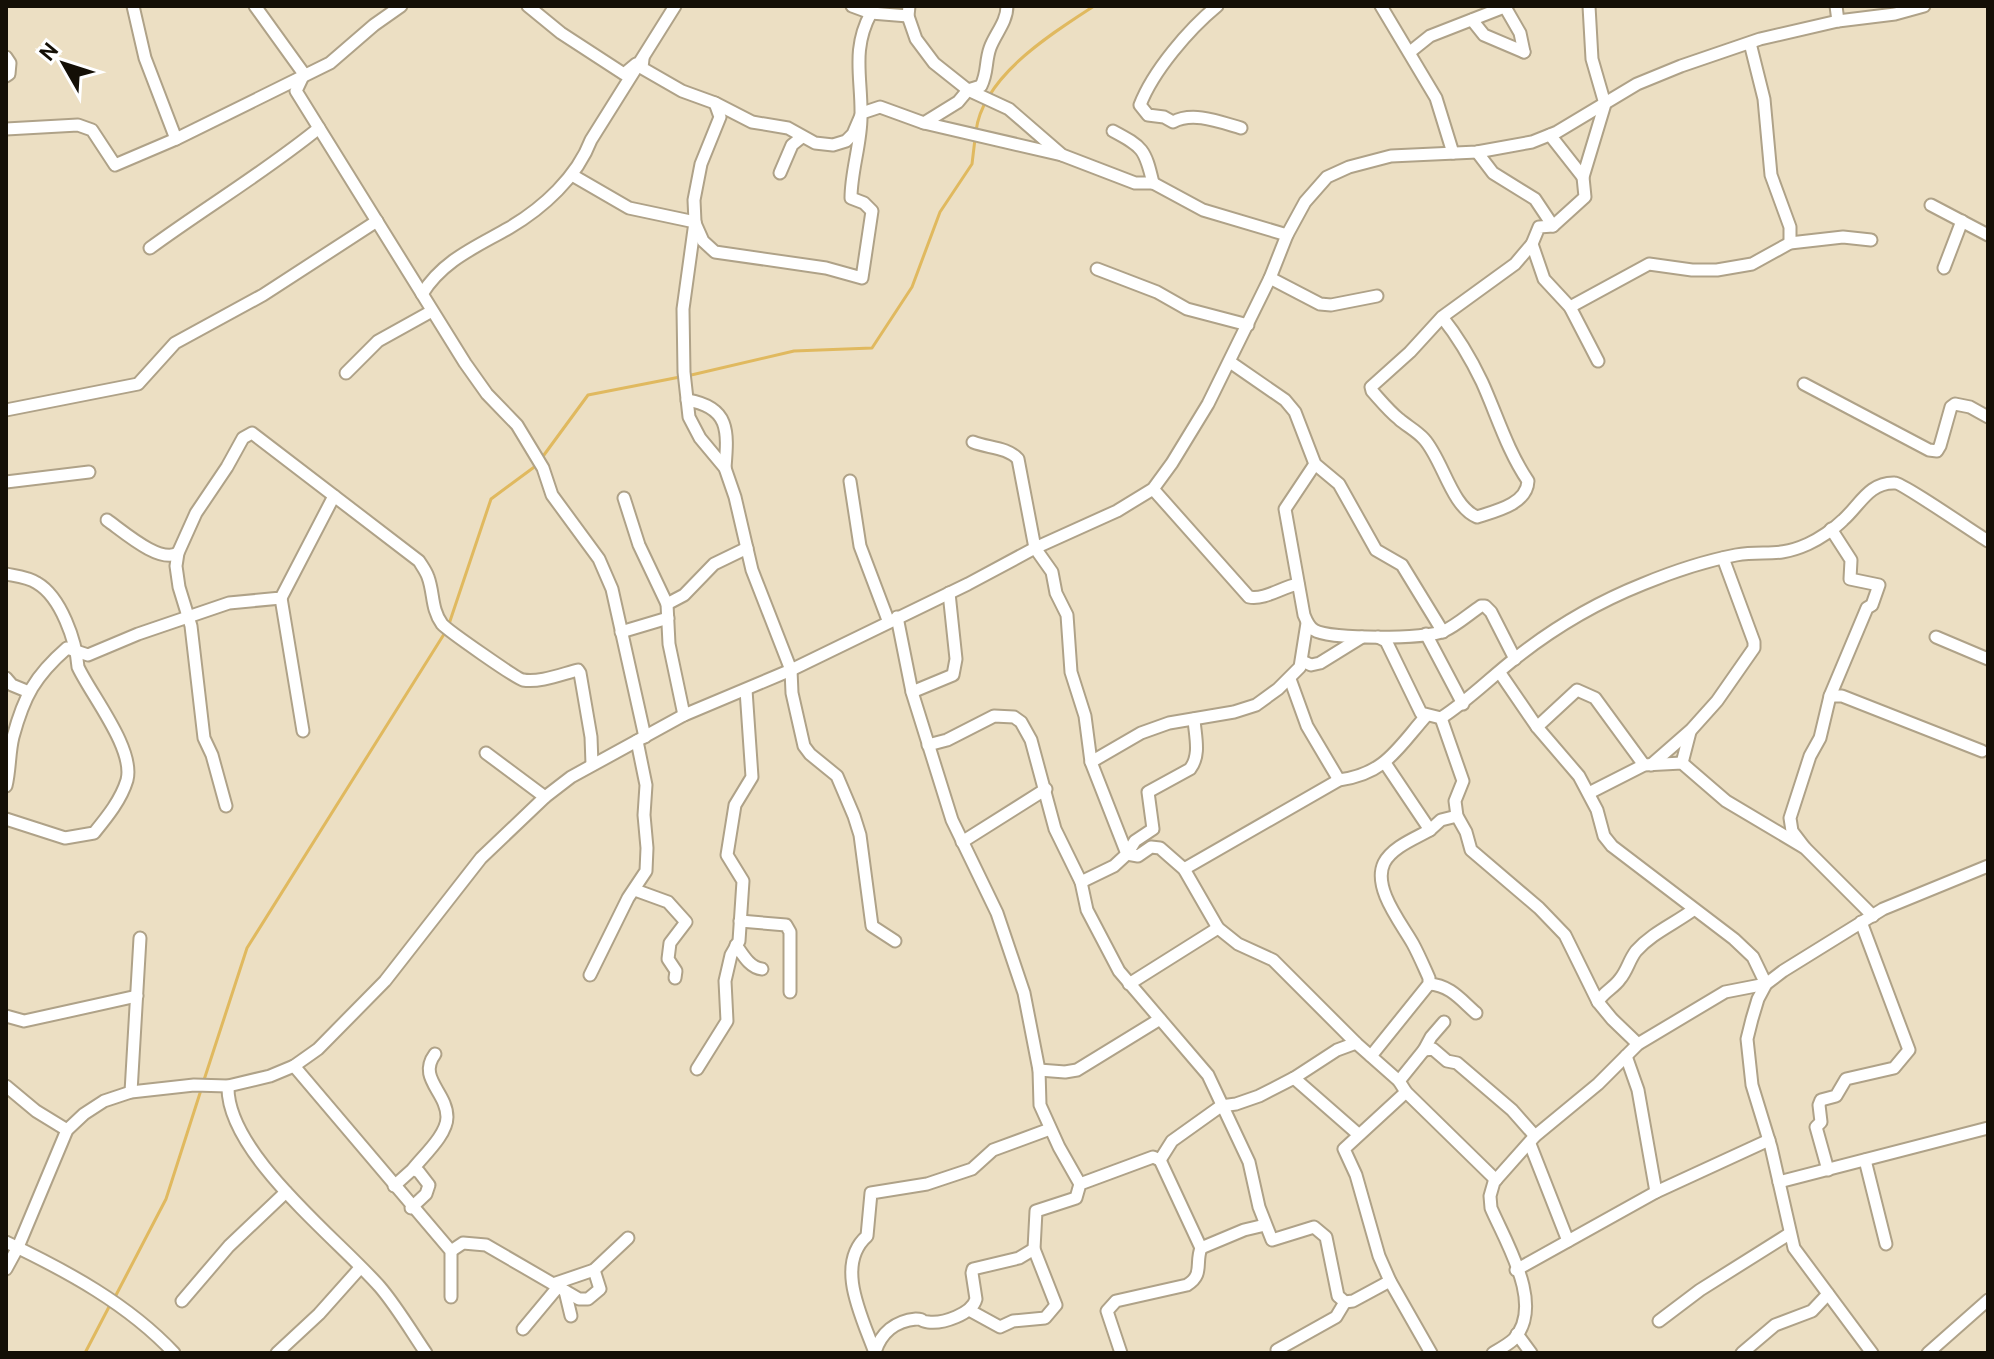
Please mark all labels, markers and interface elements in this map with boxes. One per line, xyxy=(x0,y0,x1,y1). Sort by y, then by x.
north arrow xyxy=(24,24,104,104)
text: N xyxy=(33,37,64,66)

